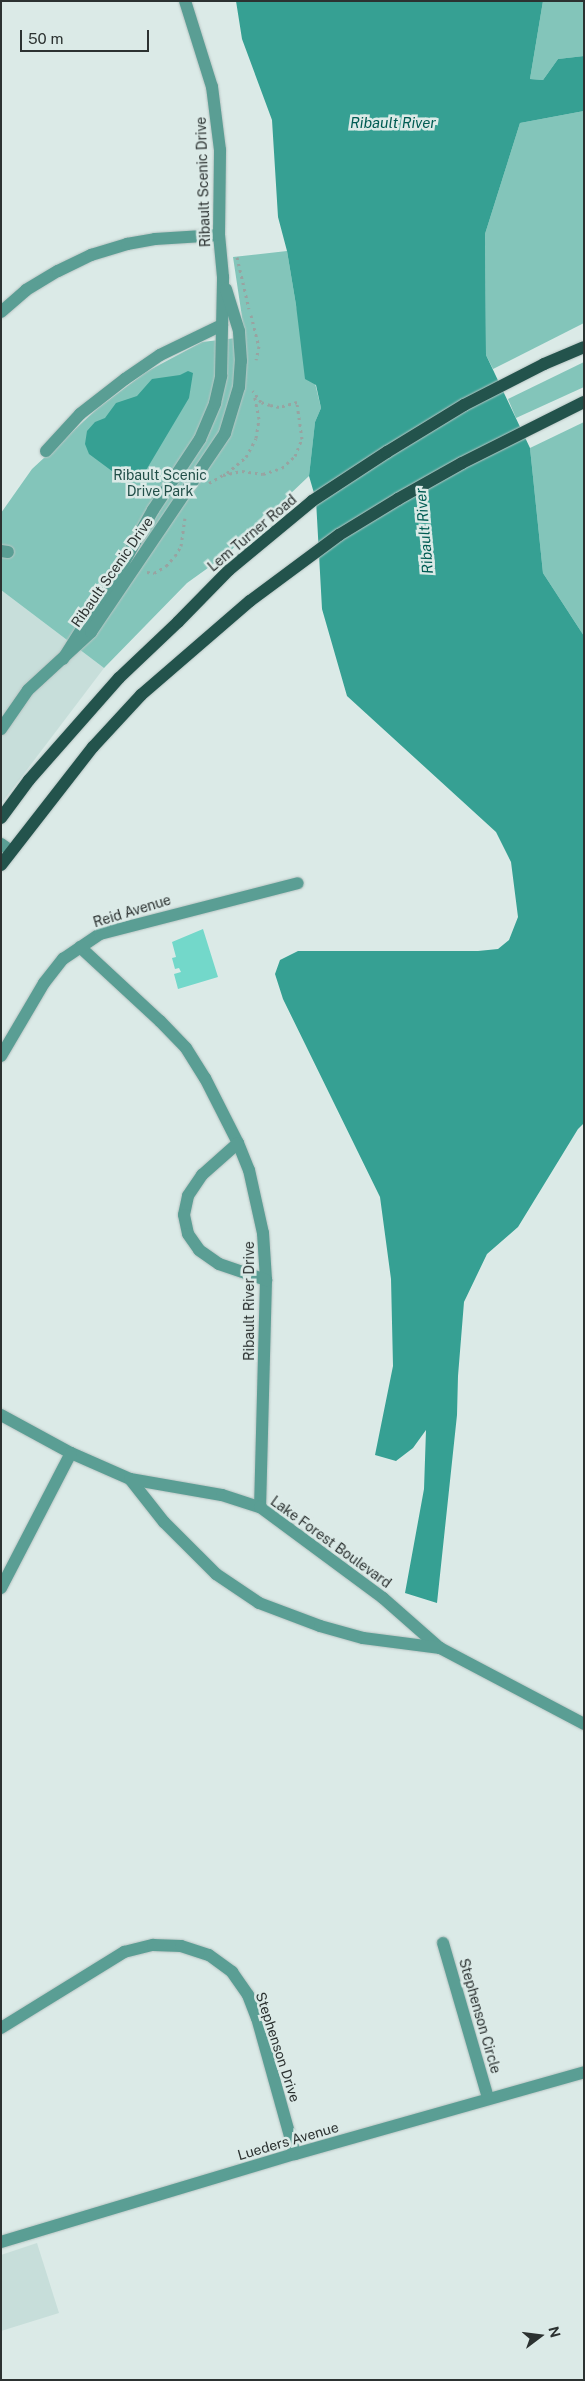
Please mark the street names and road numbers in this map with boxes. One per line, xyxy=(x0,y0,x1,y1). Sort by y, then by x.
street label: Ribault Scenic Drive xyxy=(192,116,214,248)
street label: Lem Turner Road xyxy=(204,491,300,575)
street label: Ribault Scenic Drive xyxy=(68,514,156,630)
street label: Reid Avenue xyxy=(91,891,173,931)
street label: Ribault River Drive xyxy=(241,1241,257,1361)
street label: Lake Forest Boulevard xyxy=(267,1493,395,1591)
street label: Stephenson Circle xyxy=(456,1956,504,2076)
street label: Stephenson Drive xyxy=(252,1990,304,2104)
street label: Lueders Avenue xyxy=(235,2119,341,2163)

